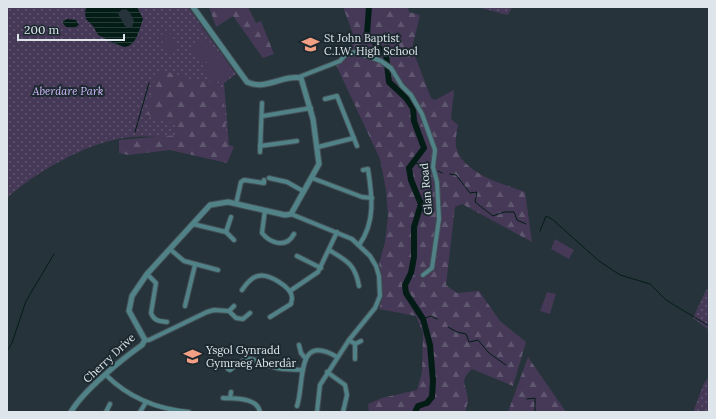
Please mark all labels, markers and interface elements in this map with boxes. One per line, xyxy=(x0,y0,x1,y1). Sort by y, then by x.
scale bar xyxy=(18,16,124,42)
text: 200 m xyxy=(24,22,60,37)
place label: St John Baptist C.I.W. High School xyxy=(324,31,418,58)
school or university icon: St John Baptist C.I.W. High School xyxy=(301,34,321,54)
park label: Aberdare Park xyxy=(32,84,104,98)
street label: Glan Road xyxy=(417,162,435,216)
street label: Cherry Drive xyxy=(80,330,138,386)
place label: Ysgol Gynradd Gymraeg Aberdâr xyxy=(205,343,297,370)
school or university icon: Ysgol Gynradd Gymraeg Aberdâr xyxy=(183,346,203,366)

